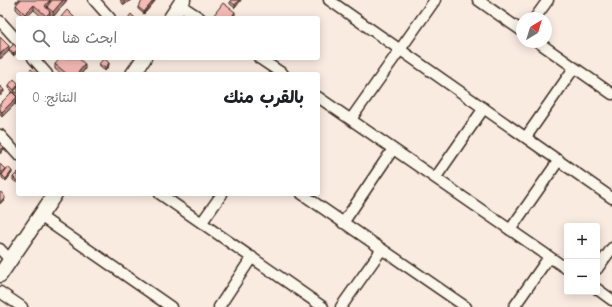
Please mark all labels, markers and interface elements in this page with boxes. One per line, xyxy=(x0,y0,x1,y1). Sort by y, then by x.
north arrow xyxy=(516,12,552,48)
search box xyxy=(16,16,320,60)
icon: search xyxy=(30,27,52,49)
text: ابحث هنا xyxy=(62,29,117,47)
text: بالقرب منك xyxy=(223,88,304,107)
text: النتائج: 0 xyxy=(32,90,77,105)
map controls xyxy=(564,223,600,295)
button: + xyxy=(564,223,600,259)
button: − xyxy=(564,259,600,295)

